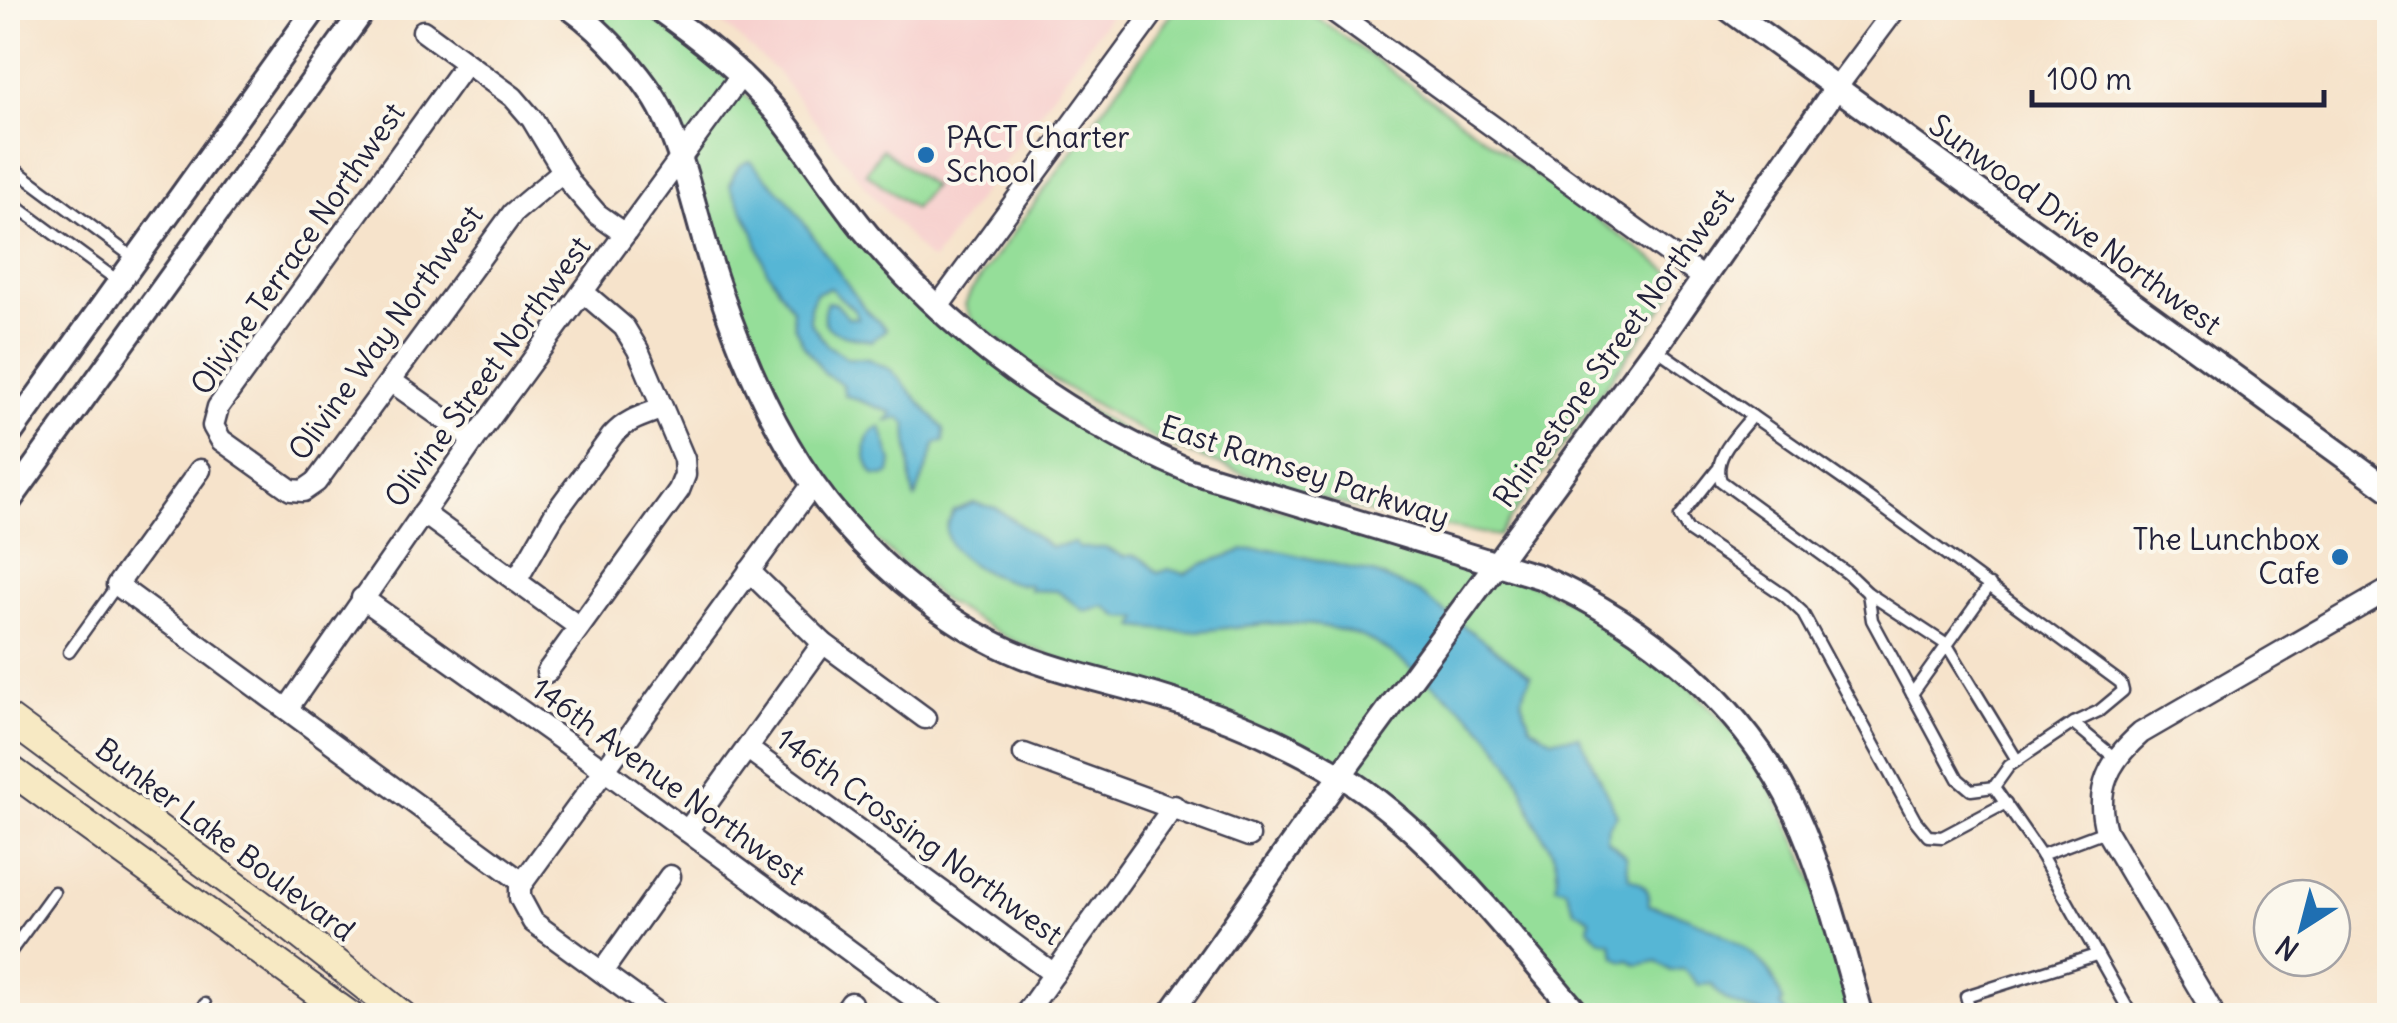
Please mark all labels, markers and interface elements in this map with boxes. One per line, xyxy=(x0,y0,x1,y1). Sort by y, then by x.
scale bar xyxy=(2032,45,2324,107)
text: 100 m xyxy=(2047,60,2132,98)
street label: Olivine Terrace Northwest xyxy=(182,95,412,402)
street label: Sunwood Drive Northwest xyxy=(1922,105,2229,343)
place label: PACT Charter School xyxy=(946,118,1130,190)
marker: PACT Charter School xyxy=(915,144,937,166)
street label: Rhinestone Street Northwest xyxy=(1485,180,1742,514)
street label: Olivine Way Northwest xyxy=(280,197,491,467)
street label: Olivine Street Northwest xyxy=(376,228,598,514)
street label: East Ramsey Parkway xyxy=(1156,406,1454,536)
place label: The Lunchbox Cafe xyxy=(2133,520,2320,592)
marker: The Lunchbox Cafe xyxy=(2329,546,2351,568)
street label: 146th Avenue Northwest xyxy=(524,669,813,893)
street label: 146th Crossing Northwest xyxy=(769,719,1070,953)
street label: Bunker Lake Boulevard xyxy=(88,729,363,949)
north arrow xyxy=(2252,878,2352,978)
text: N xyxy=(2269,928,2306,968)

